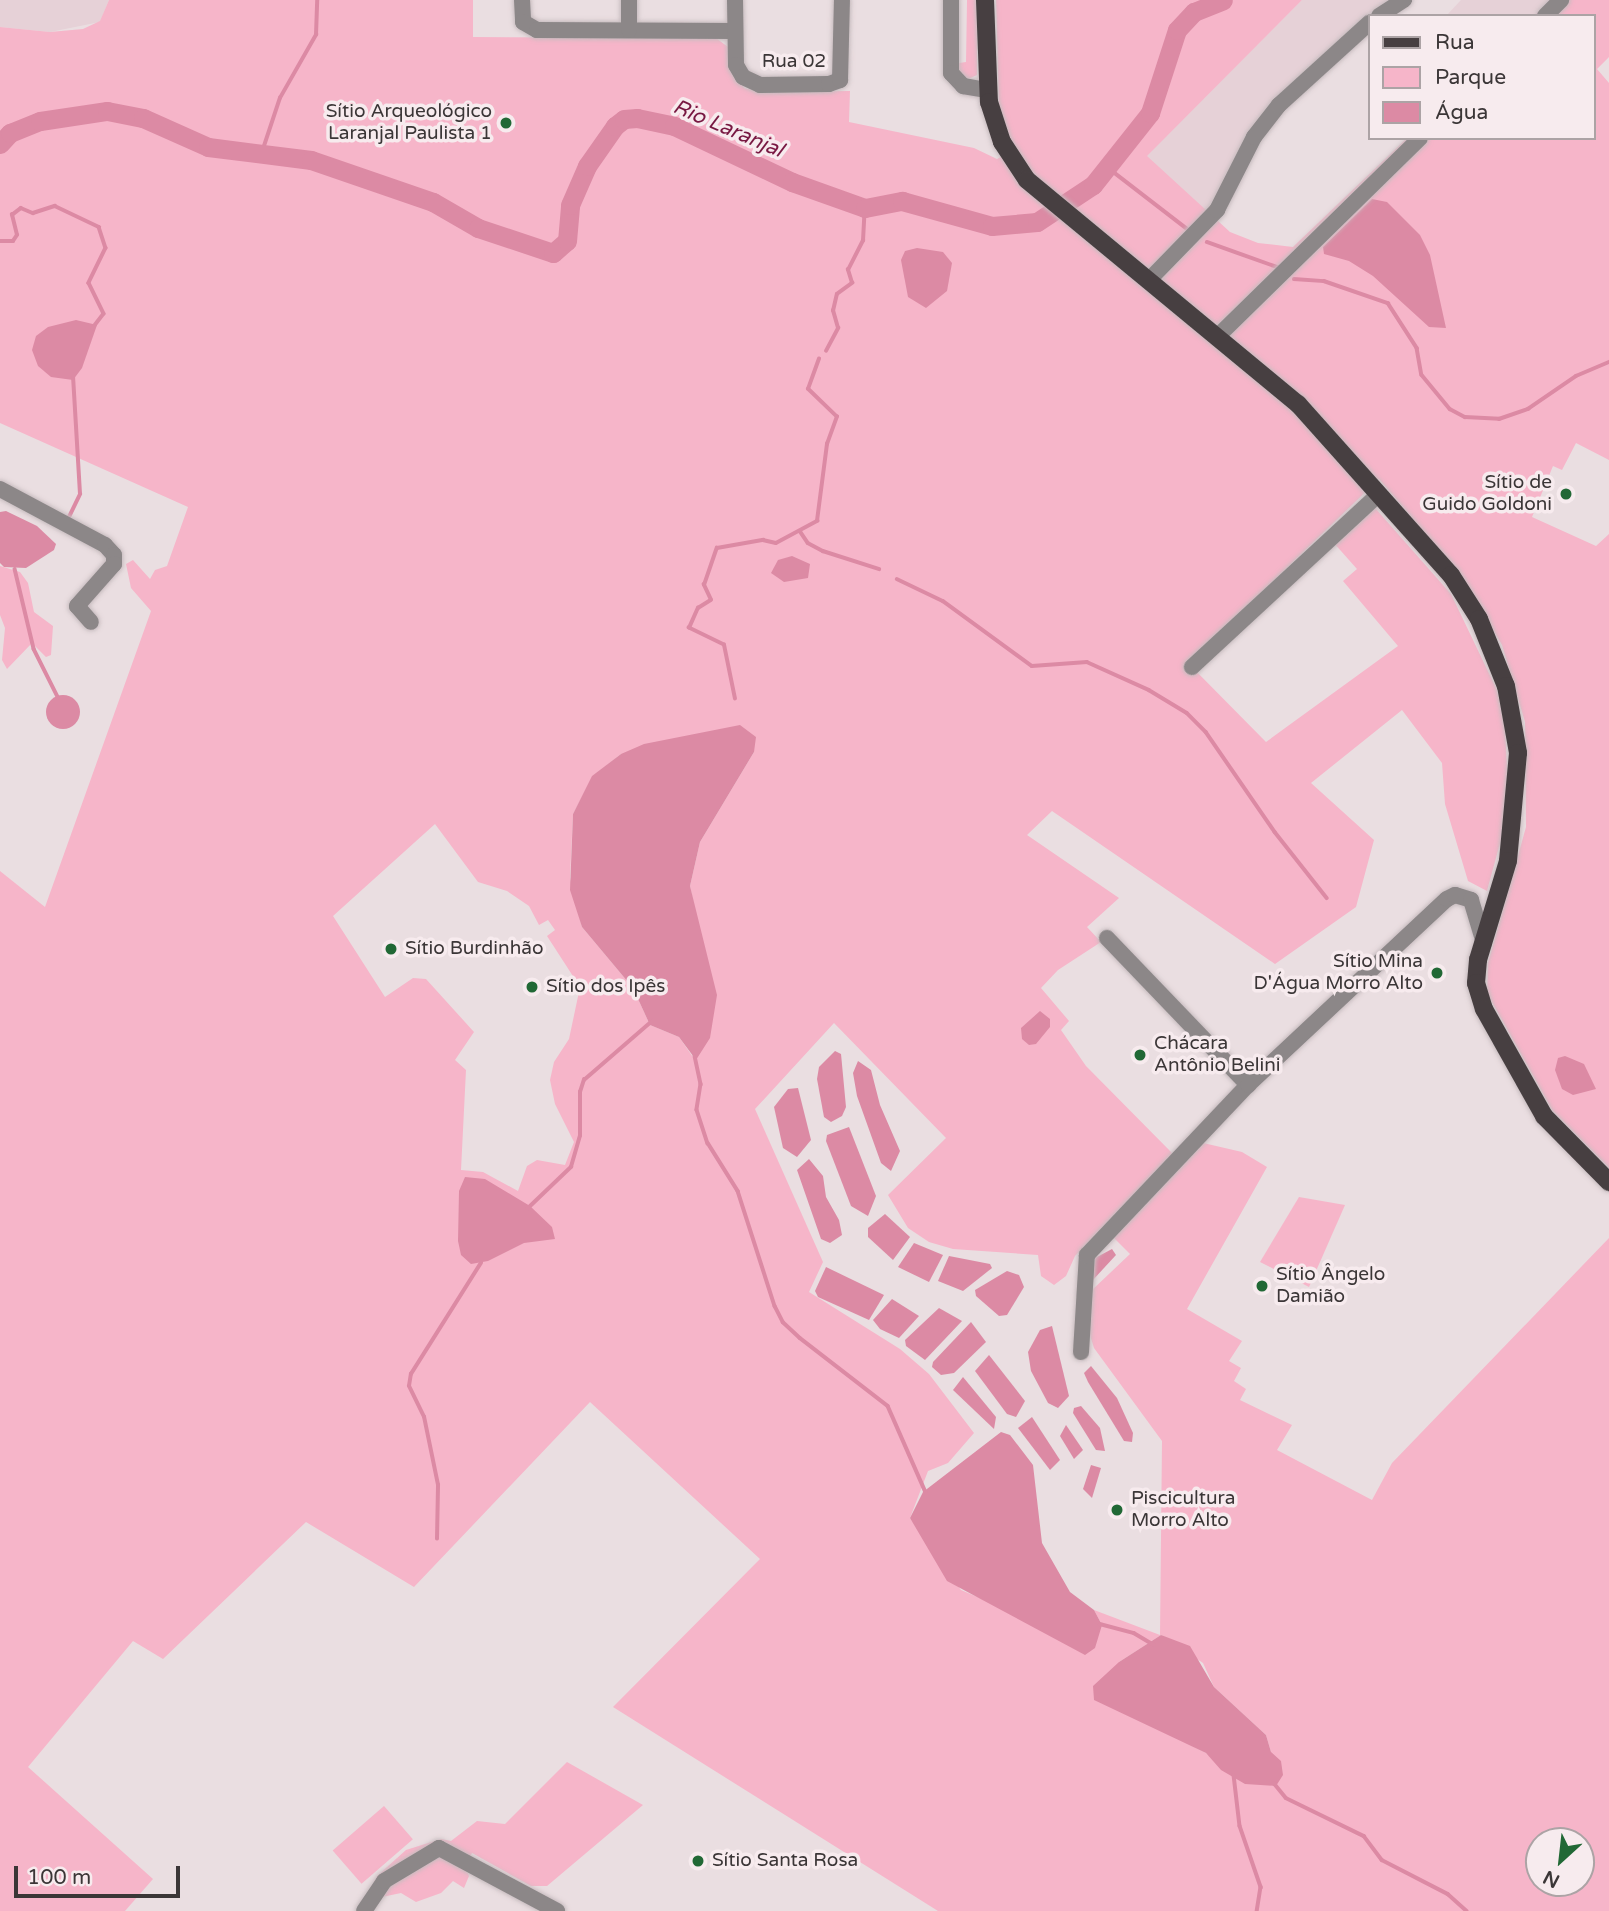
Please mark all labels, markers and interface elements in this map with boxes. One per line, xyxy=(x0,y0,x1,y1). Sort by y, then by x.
legend xyxy=(1368,14,1595,140)
text: Rua xyxy=(1435,30,1475,55)
street label: Rua 02 xyxy=(762,51,826,73)
text: Parque xyxy=(1435,65,1506,90)
water label: Rio Laranjal xyxy=(669,94,787,164)
text: Água xyxy=(1435,100,1488,125)
place label: Sítio Arqueológico Laranjal Paulista 1 xyxy=(326,101,492,145)
marker: Sítio Arqueológico Laranjal Paulista 1 xyxy=(498,115,514,131)
place label: Sítio de Guido Goldoni xyxy=(1422,472,1552,516)
marker: Sítio de Guido Goldoni xyxy=(1558,486,1574,502)
place label: Sítio Burdinhão xyxy=(405,938,543,960)
marker: Sítio Burdinhão xyxy=(383,941,399,957)
place label: Sítio Mina D'Água Morro Alto xyxy=(1254,951,1423,995)
marker: Sítio Mina D'Água Morro Alto xyxy=(1429,965,1445,981)
place label: Sítio dos Ipês xyxy=(546,976,665,998)
marker: Sítio dos Ipês xyxy=(524,979,540,995)
place label: Chácara Antônio Belini xyxy=(1154,1033,1280,1077)
marker: Chácara Antônio Belini xyxy=(1132,1047,1148,1063)
place label: Sítio Ângelo Damião xyxy=(1276,1264,1385,1308)
marker: Sítio Ângelo Damião xyxy=(1254,1278,1270,1294)
place label: Piscicultura Morro Alto xyxy=(1131,1488,1236,1532)
marker: Piscicultura Morro Alto xyxy=(1109,1502,1125,1518)
north arrow xyxy=(1525,1827,1595,1897)
place label: Sítio Santa Rosa xyxy=(712,1850,858,1872)
scale bar xyxy=(18,1852,184,1896)
marker: Sítio Santa Rosa xyxy=(690,1853,706,1869)
text: 100 m xyxy=(27,1865,91,1890)
text: N xyxy=(1540,1866,1563,1892)

